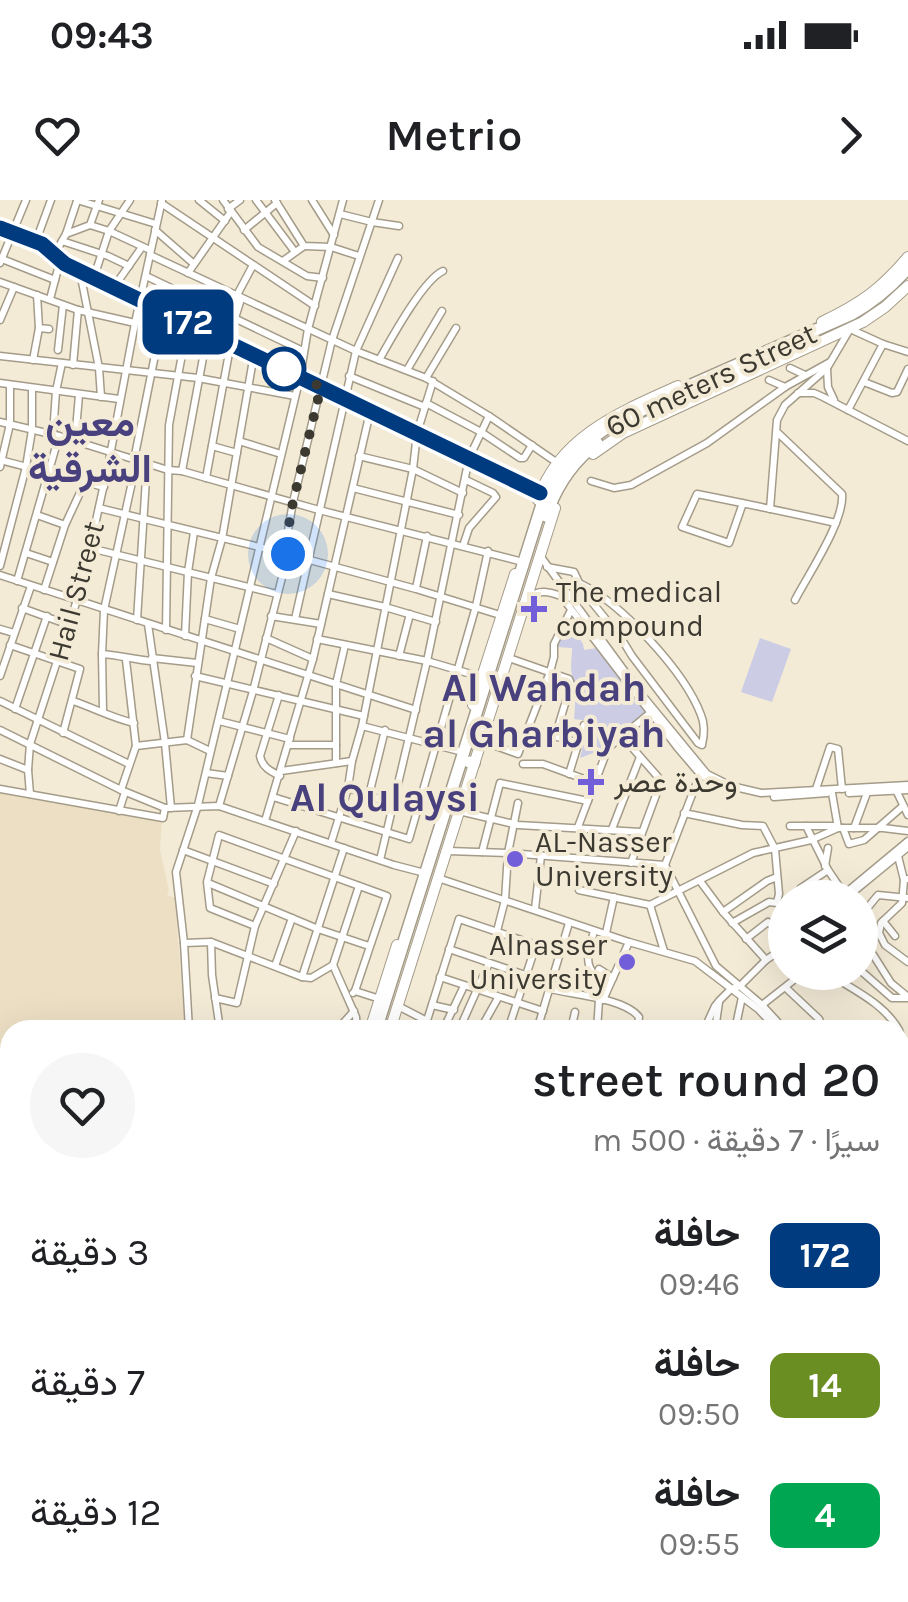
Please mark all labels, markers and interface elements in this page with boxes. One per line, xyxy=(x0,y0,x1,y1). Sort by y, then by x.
text: 09:43 xyxy=(50,13,154,58)
icon: heart xyxy=(30,108,85,163)
icon: forward xyxy=(823,108,878,163)
text: Metrio xyxy=(385,109,523,161)
line badge: 172 xyxy=(130,290,246,354)
text: 172 xyxy=(162,302,214,343)
street label: 60 meters Street xyxy=(600,315,822,445)
unlabelled marker xyxy=(263,348,305,390)
district label: معين الشرقية xyxy=(28,399,152,493)
street label: Hail Street xyxy=(40,517,112,665)
your location xyxy=(263,529,313,579)
place label: The medical compound xyxy=(556,574,722,644)
marker: The medical compound xyxy=(521,596,547,622)
district label: Al Wahdah al Gharbiyah xyxy=(423,664,665,757)
place label: وحدة عصر xyxy=(613,764,738,800)
marker: وحدة عصر xyxy=(578,769,604,795)
district label: Al Qulaysi xyxy=(290,774,480,821)
place label: AL-Nasser University xyxy=(535,824,673,894)
marker: AL-Nasser University xyxy=(504,848,526,870)
map controls xyxy=(768,880,878,990)
button: layers xyxy=(768,880,878,990)
place label: Alnasser University xyxy=(469,927,607,997)
marker: Alnasser University xyxy=(616,951,638,973)
text: 20 street round xyxy=(532,1052,880,1108)
button: heart xyxy=(30,1053,135,1158)
text: سيرًا · 7 دقيقة · 500 m xyxy=(592,1122,880,1159)
text: حافلة xyxy=(654,1211,740,1256)
text: 3 دقيقة xyxy=(30,1230,149,1275)
text: 172 xyxy=(799,1235,851,1276)
text: 09:46 xyxy=(659,1266,740,1303)
text: حافلة xyxy=(654,1341,740,1386)
text: 7 دقيقة xyxy=(30,1360,145,1405)
text: 14 xyxy=(808,1365,842,1406)
text: 09:50 xyxy=(658,1396,740,1433)
text: حافلة xyxy=(654,1471,740,1516)
text: 12 دقيقة xyxy=(30,1490,162,1535)
text: 4 xyxy=(815,1495,835,1536)
text: 09:55 xyxy=(659,1526,740,1563)

